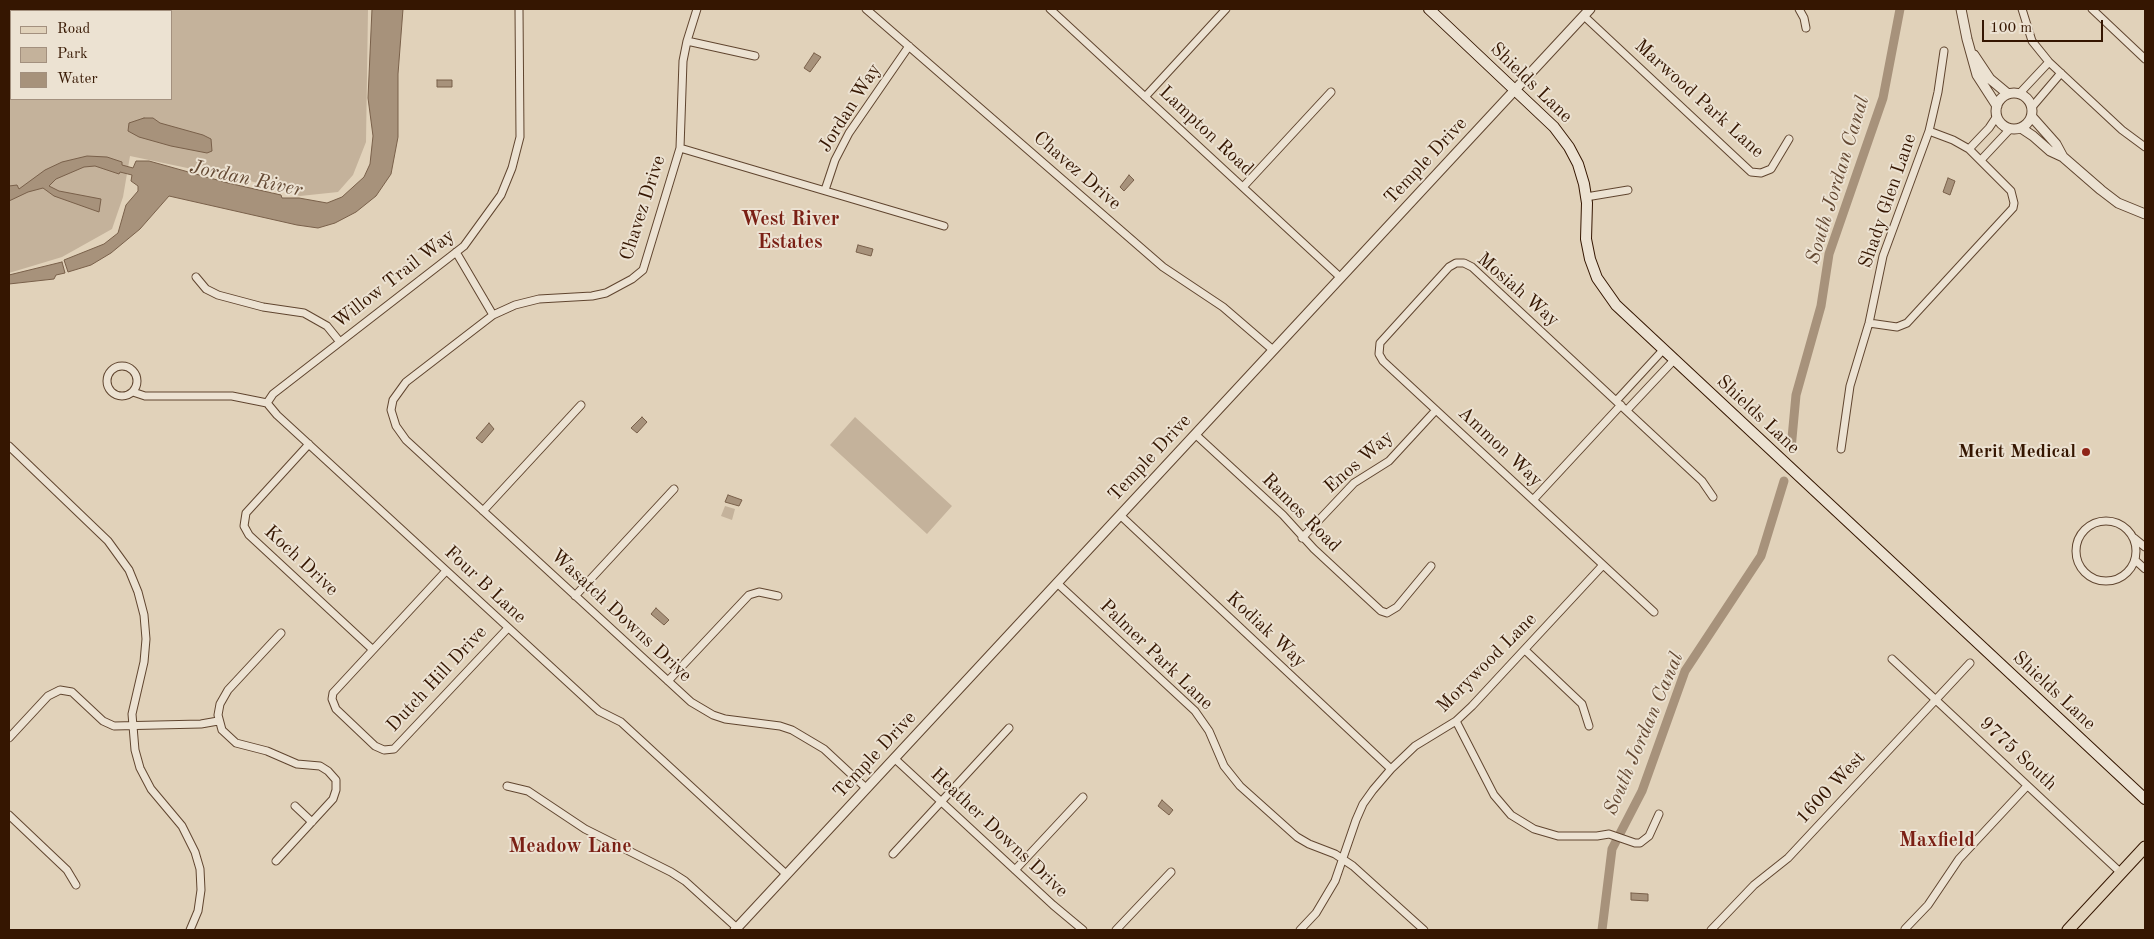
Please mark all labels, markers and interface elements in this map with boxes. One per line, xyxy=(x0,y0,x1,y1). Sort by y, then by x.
legend xyxy=(10,10,172,100)
scale bar xyxy=(1984,10,2105,42)
text: 100 m xyxy=(1990,21,2032,36)
text: Road xyxy=(57,22,90,37)
street label: Marwood Park Lane xyxy=(1629,35,1769,163)
street label: Shields Lane xyxy=(1485,38,1577,128)
text: Park xyxy=(57,47,88,62)
street label: Jordan Way xyxy=(814,59,886,157)
text: Water xyxy=(57,72,98,87)
street label: Lampton Road xyxy=(1154,81,1258,181)
water label: South Jordan Canal xyxy=(1801,93,1875,267)
street label: Temple Drive xyxy=(1380,113,1472,209)
street label: Chavez Drive xyxy=(1028,127,1126,215)
street label: Shady Glen Lane xyxy=(1854,131,1922,271)
street label: Chavez Drive xyxy=(615,153,671,263)
water label: Jordan River xyxy=(188,155,304,203)
district label: West River Estates xyxy=(741,208,839,255)
street label: Willow Trail Way xyxy=(329,224,459,334)
street label: Mosiah Way xyxy=(1472,248,1564,332)
street label: Shields Lane xyxy=(1712,371,1804,459)
street label: Ammon Way xyxy=(1453,402,1547,492)
street label: Temple Drive xyxy=(1104,410,1196,506)
street label: Enos Way xyxy=(1320,426,1398,498)
place label: Merit Medical xyxy=(1958,441,2076,463)
marker: Merit Medical xyxy=(2080,446,2092,458)
street label: Rames Road xyxy=(1257,469,1345,557)
street label: Koch Drive xyxy=(259,521,343,601)
street label: Four B Lane xyxy=(439,541,531,629)
street label: Wasatch Downs Drive xyxy=(546,545,696,687)
street label: Kodiak Way xyxy=(1221,587,1311,673)
street label: Palmer Park Lane xyxy=(1094,595,1218,715)
street label: Morywood Lane xyxy=(1432,608,1542,718)
street label: Dutch Hill Drive xyxy=(382,621,492,737)
street label: Shields Lane xyxy=(2008,647,2100,735)
water label: South Jordan Canal xyxy=(1599,649,1689,819)
street label: Temple Drive xyxy=(829,707,921,803)
street label: 9775 South xyxy=(1974,712,2062,796)
street label: 1600 West xyxy=(1791,747,1871,829)
street label: Heather Downs Drive xyxy=(925,763,1073,903)
district label: Maxfield xyxy=(1899,829,1975,853)
district label: Meadow Lane xyxy=(508,835,632,859)

